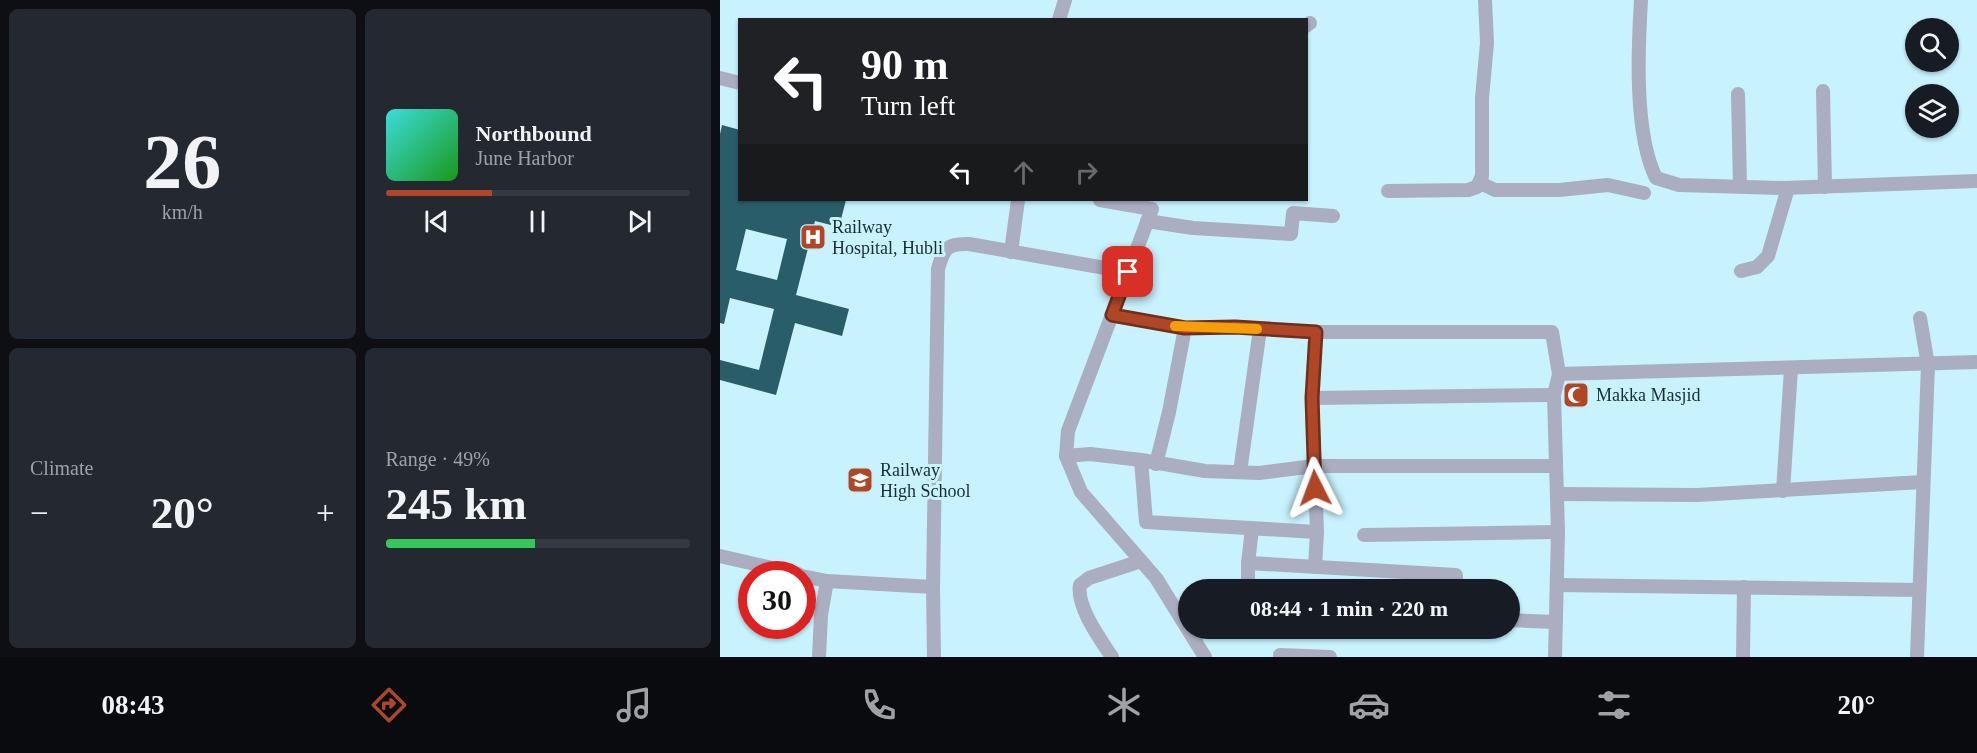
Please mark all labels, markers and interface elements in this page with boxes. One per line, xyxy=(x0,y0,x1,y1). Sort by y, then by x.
map controls xyxy=(1905,18,1959,138)
button: search xyxy=(1905,18,1959,72)
icon: left xyxy=(762,42,840,120)
text: 90 m xyxy=(861,42,949,88)
button: layers xyxy=(1905,84,1959,138)
text: Turn left xyxy=(861,91,955,121)
text: 26 xyxy=(143,118,221,205)
text: Northbound xyxy=(476,121,592,146)
text: June Harbor xyxy=(476,147,574,169)
icon: left xyxy=(944,156,977,189)
icon: ahead xyxy=(1007,156,1040,189)
icon: right xyxy=(1070,156,1103,189)
text: km/h xyxy=(162,201,203,223)
icon: previous xyxy=(420,205,453,238)
icon: pause xyxy=(521,205,554,238)
icon: next xyxy=(623,205,656,238)
place label: Railway Hospital, Hubli xyxy=(832,217,943,258)
hospital icon: Railway Hospital, Hubli xyxy=(798,222,828,252)
pin xyxy=(1102,246,1153,297)
icon: arrive xyxy=(1111,255,1144,288)
mosque icon: Makka Masjid xyxy=(1561,380,1591,410)
place label: Makka Masjid xyxy=(1596,385,1700,405)
text: Range · 49% xyxy=(386,448,490,470)
position arrow xyxy=(1283,456,1347,520)
text: Climate xyxy=(30,457,93,479)
place label: Railway High School xyxy=(880,460,971,501)
school or university icon: Railway High School xyxy=(845,465,875,495)
text: 245 km xyxy=(386,479,527,529)
text: 20° xyxy=(151,488,214,538)
text: − xyxy=(30,495,49,531)
text: + xyxy=(316,495,335,531)
speed limit sign: 30 xyxy=(738,561,816,639)
text: 08:44 · 1 min · 220 m xyxy=(1250,596,1448,621)
icon: directions xyxy=(368,684,410,726)
icon: music xyxy=(613,684,655,726)
icon: phone xyxy=(858,684,900,726)
icon: climate xyxy=(1103,684,1145,726)
icon: car xyxy=(1348,684,1390,726)
icon: filters xyxy=(1593,684,1635,726)
text: 08:43 xyxy=(102,690,165,720)
text: 20° xyxy=(1838,690,1875,720)

